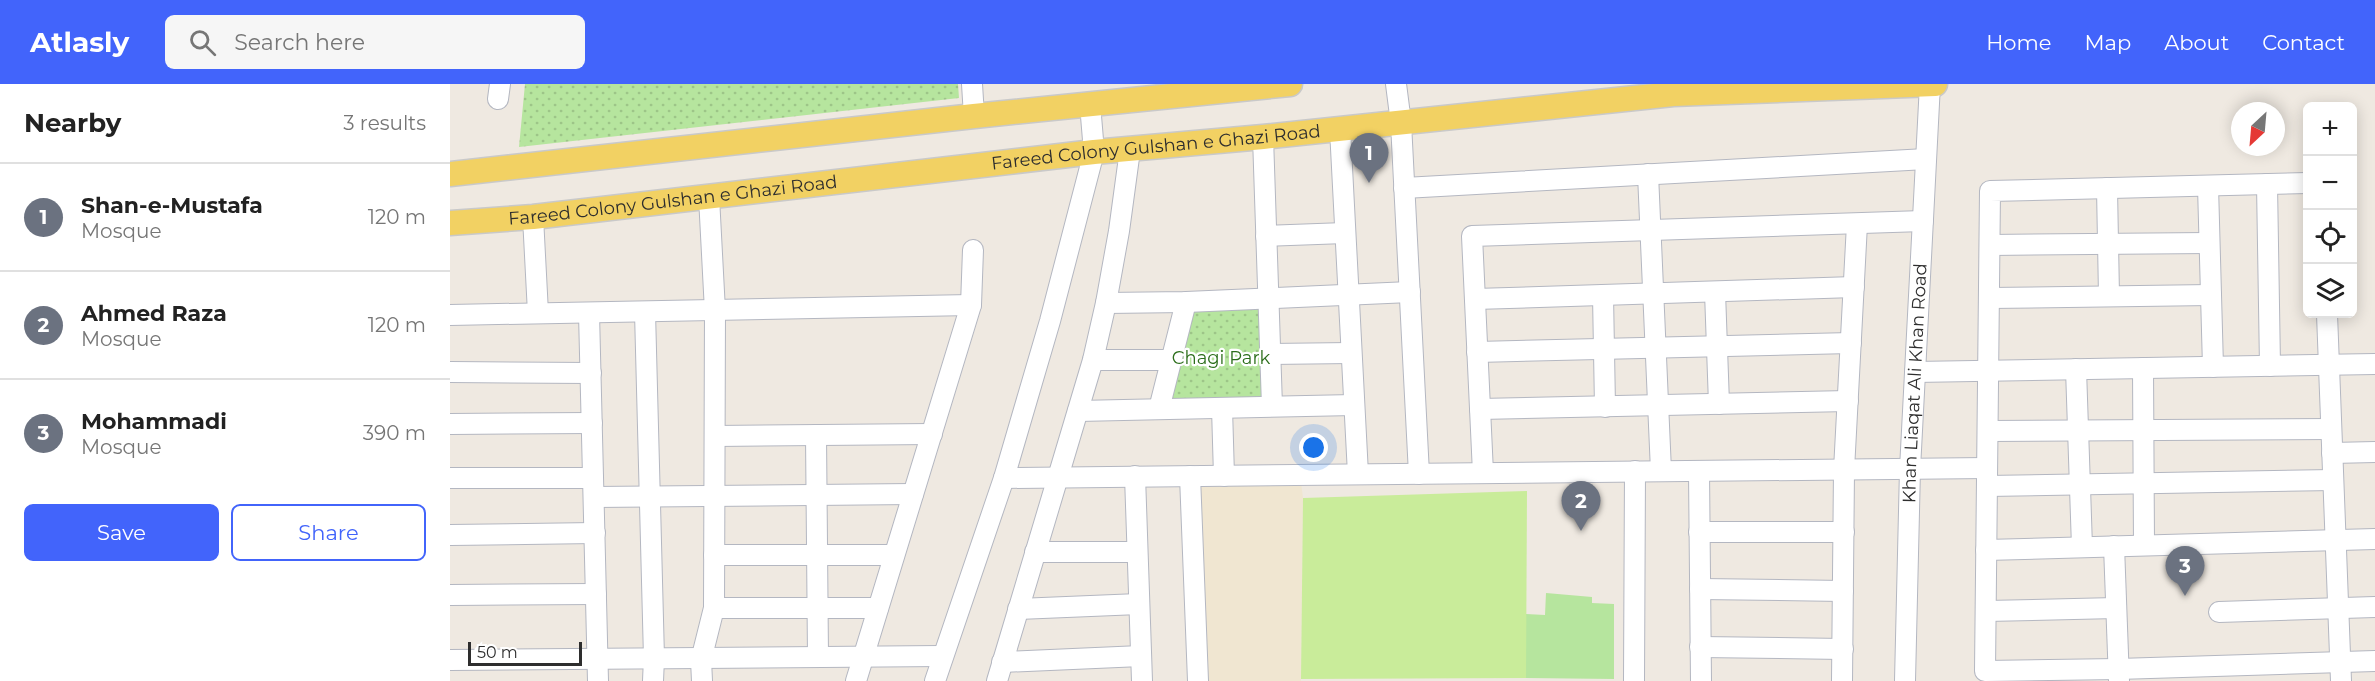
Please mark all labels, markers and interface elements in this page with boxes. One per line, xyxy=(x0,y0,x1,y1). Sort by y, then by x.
search box xyxy=(165,15,585,69)
text: Atlasly xyxy=(30,25,129,59)
icon: search xyxy=(186,26,219,59)
text: Search here xyxy=(234,29,365,56)
text: Home xyxy=(1986,30,2051,55)
text: Map xyxy=(2084,30,2131,55)
text: About xyxy=(2164,30,2229,55)
text: Contact xyxy=(2262,30,2345,55)
north arrow xyxy=(2231,102,2285,156)
map controls xyxy=(2303,102,2357,318)
button: + xyxy=(2303,102,2357,156)
text: Nearby xyxy=(24,107,121,139)
text: 3 results xyxy=(343,111,426,135)
street label: Fareed Colony Gulshan e Ghazi Road xyxy=(990,120,1322,175)
pin: 1 xyxy=(1350,134,1388,183)
button: − xyxy=(2303,156,2357,210)
street label: Fareed Colony Gulshan e Ghazi Road xyxy=(508,171,838,230)
text: Shan-e-Mustafa xyxy=(81,192,263,219)
text: 1 xyxy=(40,205,47,229)
text: 120 m xyxy=(368,205,426,229)
button: locate xyxy=(2303,210,2357,264)
text: Mosque xyxy=(81,219,161,243)
street label: Khan Liaqat Ali Khan Road xyxy=(1898,263,1932,503)
button: layers xyxy=(2303,264,2357,318)
text: Ahmed Raza xyxy=(81,300,227,327)
text: 2 xyxy=(38,313,49,337)
text: 120 m xyxy=(368,313,426,337)
text: Mosque xyxy=(81,327,161,351)
park label: Chagi Park xyxy=(1172,347,1271,369)
text: Mohammadi xyxy=(81,408,227,435)
text: 3 xyxy=(38,421,49,445)
text: 390 m xyxy=(363,421,426,445)
your location xyxy=(1299,433,1328,462)
text: Mosque xyxy=(81,435,161,459)
pin: 2 xyxy=(1562,482,1600,531)
button: Save xyxy=(24,504,219,561)
button: Share xyxy=(231,504,426,561)
pin: 3 xyxy=(2166,546,2204,596)
scale bar xyxy=(468,639,582,666)
text: 50 m xyxy=(477,643,518,662)

